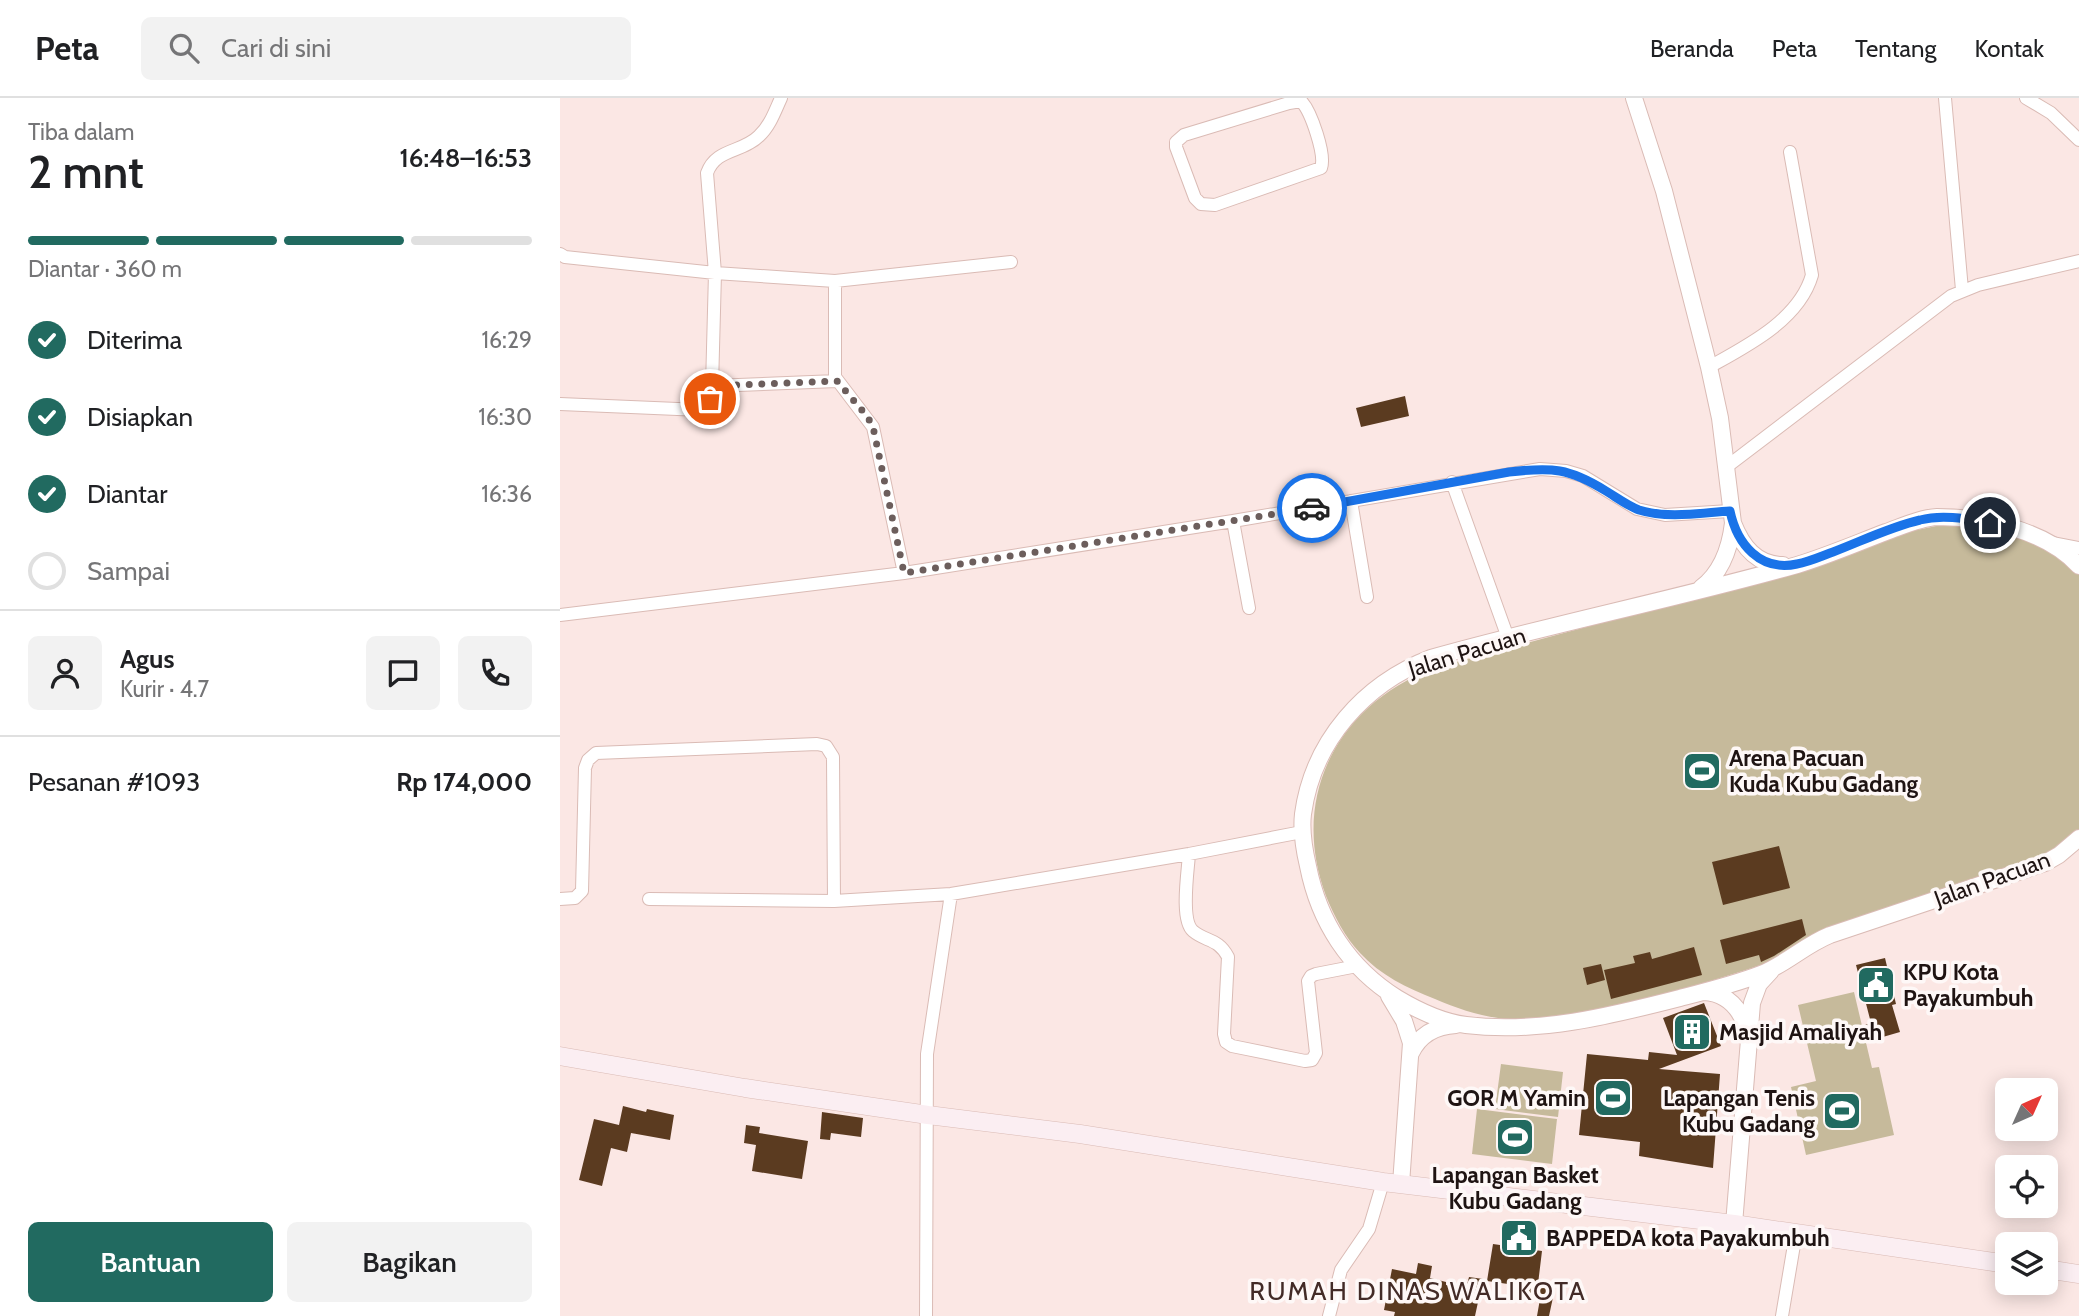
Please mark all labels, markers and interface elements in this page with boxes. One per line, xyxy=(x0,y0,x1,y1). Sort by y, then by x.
search box xyxy=(141,17,631,80)
text: Peta xyxy=(35,28,99,68)
icon: search xyxy=(165,29,203,67)
text: Cari di sini xyxy=(221,32,331,64)
text: Beranda xyxy=(1650,34,1734,63)
text: Peta xyxy=(1772,34,1817,63)
text: Tentang xyxy=(1855,34,1936,63)
text: Kontak xyxy=(1974,34,2044,63)
text: Tiba dalam xyxy=(28,118,134,146)
text: 16:48–16:53 xyxy=(400,142,532,174)
text: 2 mnt xyxy=(28,144,144,200)
text: Diantar · 360 m xyxy=(28,255,182,283)
icon: check xyxy=(28,321,66,359)
text: Diterima xyxy=(87,324,182,356)
text: 16:29 xyxy=(482,326,532,354)
pin xyxy=(680,369,740,429)
icon: bag xyxy=(691,380,729,418)
icon: check xyxy=(28,398,66,436)
text: Disiapkan xyxy=(87,401,193,433)
text: 16:30 xyxy=(478,403,532,431)
courier xyxy=(1277,473,1347,543)
icon: check xyxy=(28,475,66,513)
text: Diantar xyxy=(87,478,168,510)
text: 16:36 xyxy=(481,480,532,508)
icon: car xyxy=(1293,489,1331,527)
pin xyxy=(1960,493,2020,553)
icon: home xyxy=(1971,504,2009,542)
text: Sampai xyxy=(87,555,170,587)
street label: Jalan Pacuan xyxy=(1404,621,1529,683)
button: person xyxy=(28,636,102,710)
button: chat xyxy=(366,636,440,710)
button: phone xyxy=(458,636,532,710)
text: Agus xyxy=(120,643,174,675)
text: Kurir · 4.7 xyxy=(120,675,209,703)
place label: Arena Pacuan Kuda Kubu Gadang xyxy=(1729,744,1919,798)
sports icon: Arena Pacuan Kuda Kubu Gadang xyxy=(1681,750,1723,792)
text: Pesanan #1093 xyxy=(28,766,200,798)
text: Rp 174,000 xyxy=(396,766,532,798)
street label: Jalan Pacuan xyxy=(1929,845,2054,913)
place label: KPU Kota Payakumbuh xyxy=(1903,958,2033,1012)
public building icon: KPU Kota Payakumbuh xyxy=(1855,964,1897,1006)
building icon: Masjid Amaliyah xyxy=(1671,1011,1713,1053)
place label: Masjid Amaliyah xyxy=(1719,1018,1882,1046)
sports icon: GOR M Yamin xyxy=(1592,1077,1634,1119)
north arrow xyxy=(1995,1078,2058,1141)
map controls xyxy=(1995,1078,2058,1295)
place label: GOR M Yamin xyxy=(1447,1084,1586,1112)
place label: Lapangan Tenis Kubu Gadang xyxy=(1663,1084,1815,1138)
sports icon: Lapangan Tenis Kubu Gadang xyxy=(1821,1090,1863,1132)
sports icon: Lapangan Basket Kubu Gadang xyxy=(1494,1116,1536,1158)
button: locate xyxy=(1995,1155,2058,1218)
place label: Lapangan Basket Kubu Gadang xyxy=(1431,1161,1599,1215)
public building icon: BAPPEDA kota Payakumbuh xyxy=(1498,1217,1540,1259)
button: Bantuan xyxy=(28,1222,273,1302)
button: Bagikan xyxy=(287,1222,532,1302)
place label: BAPPEDA kota Payakumbuh xyxy=(1546,1224,1830,1252)
button: layers xyxy=(1995,1232,2058,1295)
district label: RUMAH DINAS WALIKOTA xyxy=(1249,1275,1587,1307)

